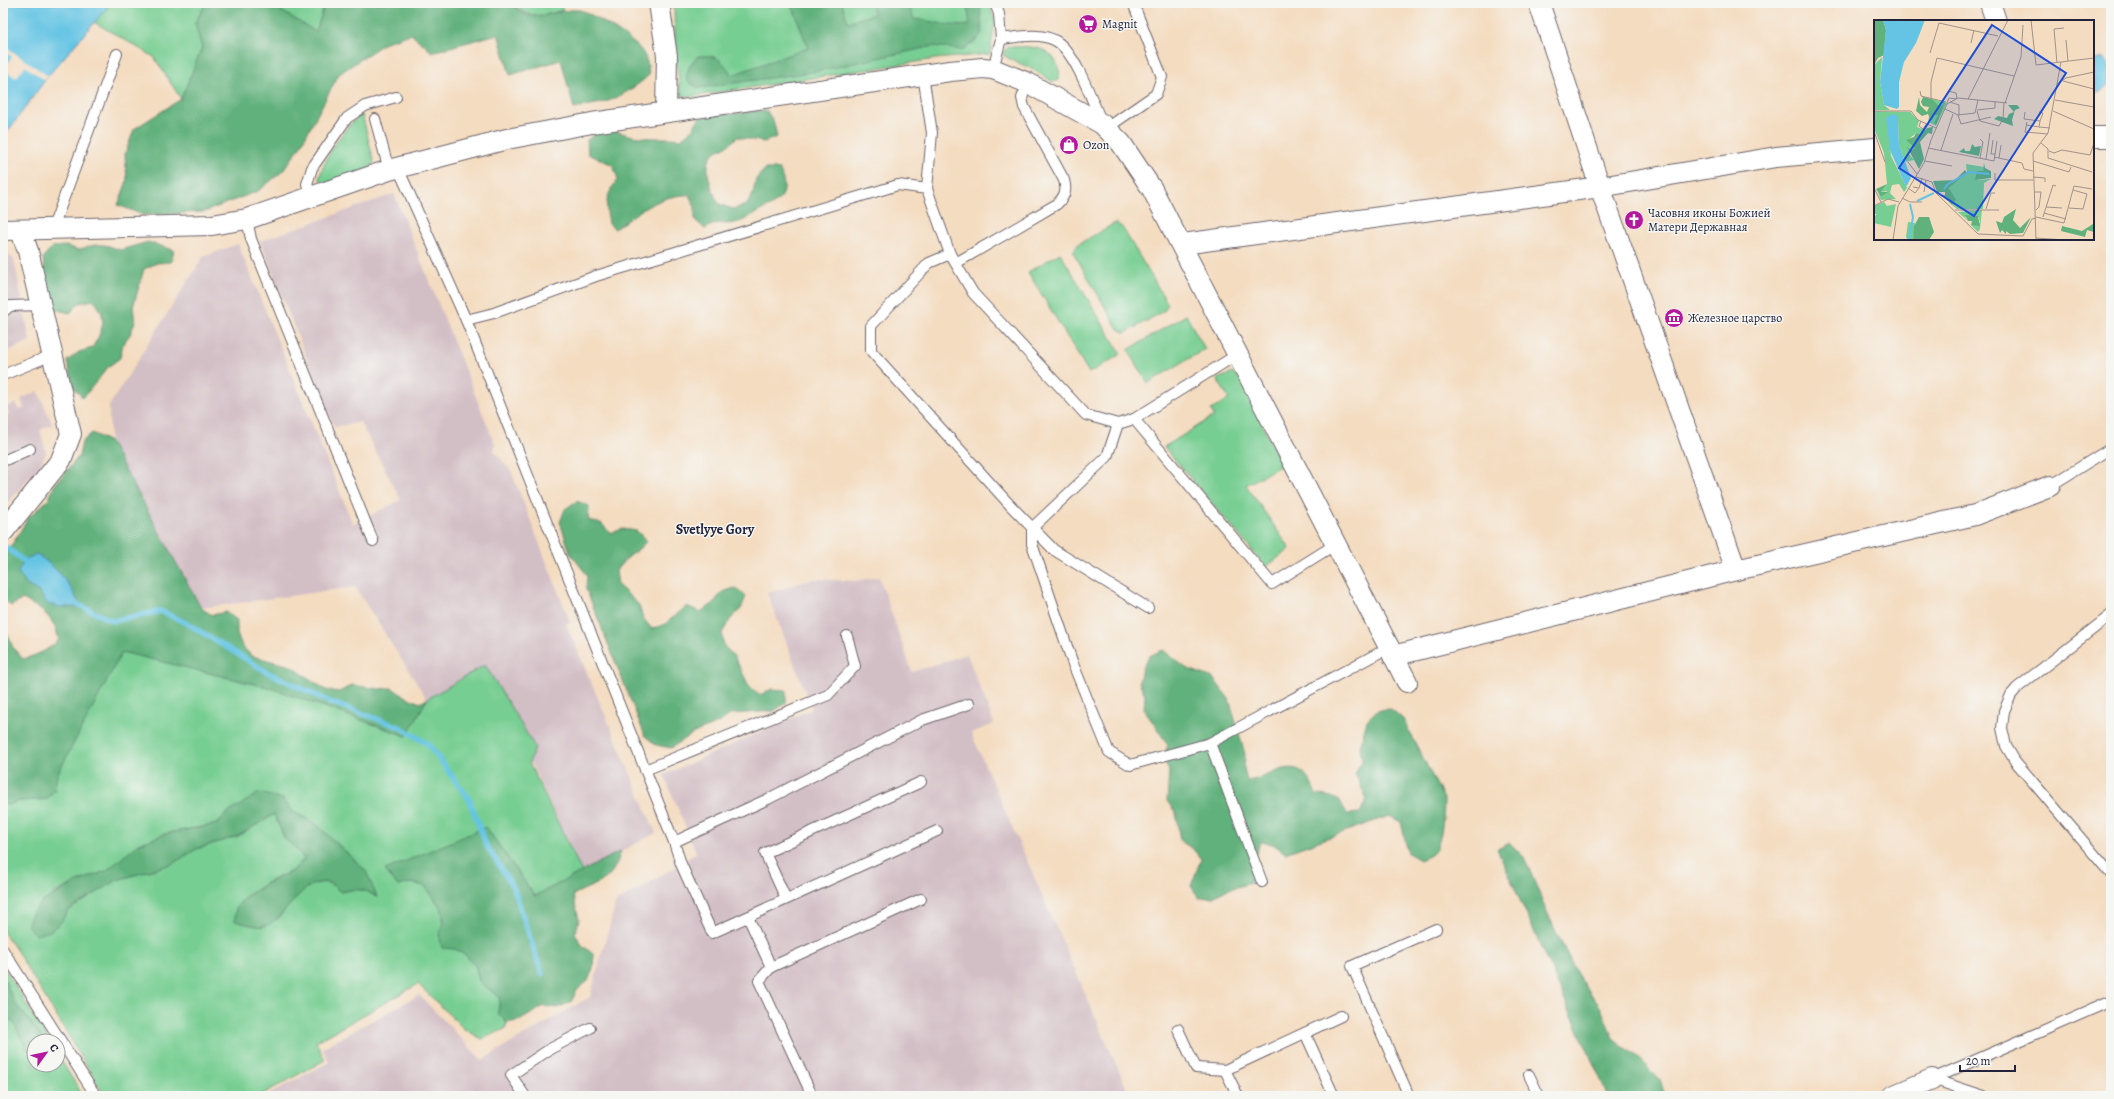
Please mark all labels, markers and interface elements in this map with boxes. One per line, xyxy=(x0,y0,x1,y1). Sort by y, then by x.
supermarket icon: Magnit xyxy=(1077,13,1099,35)
place label: Magnit xyxy=(1102,16,1138,32)
inset map xyxy=(1874,20,2094,240)
shop icon: Ozon xyxy=(1058,134,1080,156)
place label: Ozon xyxy=(1083,137,1110,153)
place label: Часовня иконы Божией Матери Державная xyxy=(1648,205,1770,235)
church icon: Часовня иконы Божией Матери Державная xyxy=(1623,209,1645,231)
museum icon: Железное царство xyxy=(1663,307,1685,329)
place label: Железное царство xyxy=(1688,310,1782,326)
district label: Svetlyye Gory xyxy=(676,520,755,539)
north arrow xyxy=(26,1033,66,1073)
text: С xyxy=(46,1041,62,1055)
scale bar xyxy=(1960,1047,2015,1073)
text: 20 m xyxy=(1966,1053,1990,1069)

